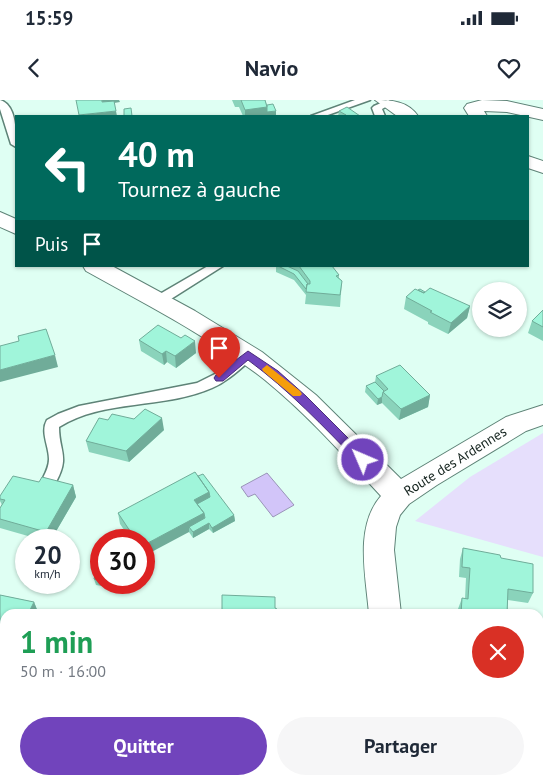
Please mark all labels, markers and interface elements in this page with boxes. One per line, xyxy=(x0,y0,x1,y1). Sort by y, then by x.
text: 15:59 xyxy=(25,6,73,30)
icon: back xyxy=(20,54,48,82)
text: Navio xyxy=(245,54,298,82)
icon: heart xyxy=(495,54,523,82)
text: 40 m xyxy=(118,131,195,177)
icon: left xyxy=(35,135,100,200)
text: Tournez à gauche xyxy=(118,175,281,203)
icon: arrive xyxy=(78,230,106,258)
text: Puis xyxy=(35,232,68,256)
map controls xyxy=(472,282,527,337)
button: layers xyxy=(472,282,527,337)
pin xyxy=(198,327,240,378)
icon: arrive xyxy=(205,334,233,362)
street label: Route des Ardennes xyxy=(400,422,510,500)
position arrow xyxy=(336,433,388,485)
speed limit sign: 30 xyxy=(90,529,155,594)
text: 20 xyxy=(33,539,62,571)
text: km/h xyxy=(34,566,61,581)
text: 1 min xyxy=(20,622,93,661)
button: close xyxy=(472,626,524,678)
text: 50 m · 16:00 xyxy=(20,661,106,681)
button: Quitter xyxy=(20,717,267,775)
button: Partager xyxy=(277,717,524,775)

